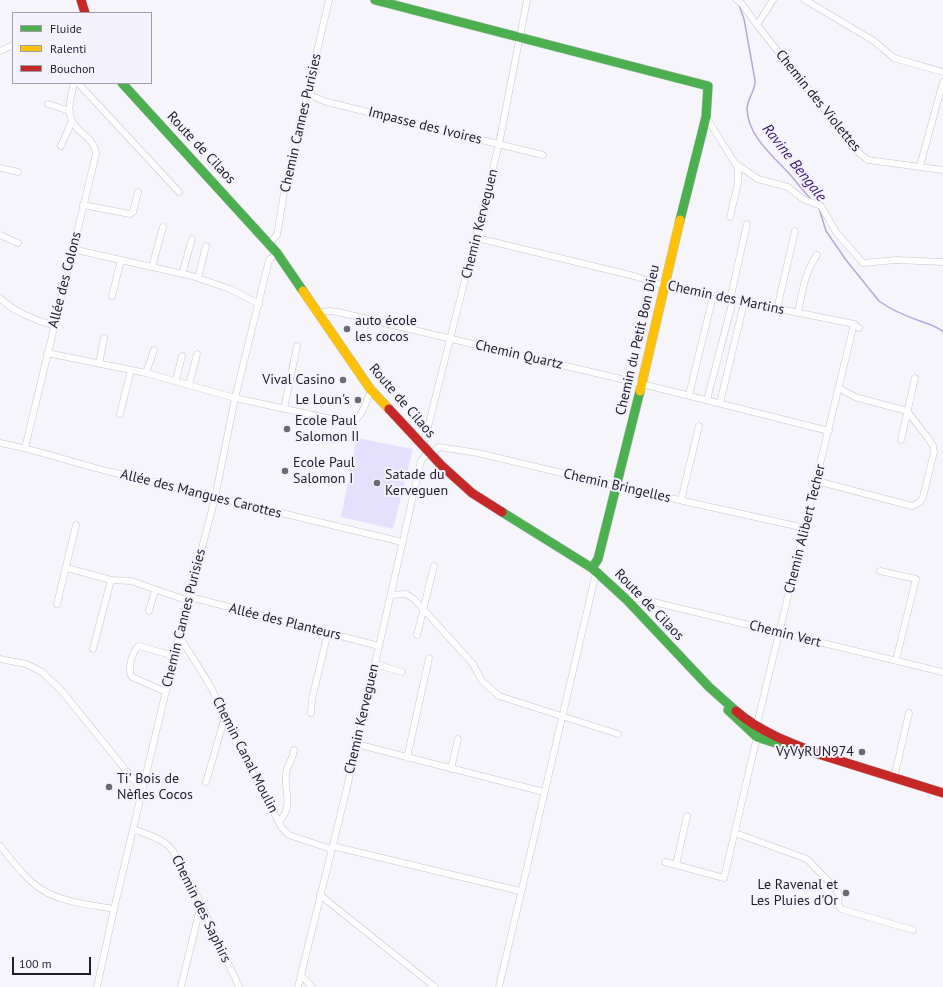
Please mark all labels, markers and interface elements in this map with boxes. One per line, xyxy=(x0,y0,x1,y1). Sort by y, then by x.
legend xyxy=(12,12,152,84)
text: Fluide xyxy=(50,21,82,36)
text: Ralenti xyxy=(50,41,86,56)
street label: Chemin des Violettes xyxy=(772,47,864,155)
street label: Chemin Cannes Purisies xyxy=(277,52,325,194)
text: Bouchon xyxy=(50,61,95,76)
street label: Impasse des Ivoires xyxy=(366,104,484,148)
street label: Route de Cilaos xyxy=(163,108,239,188)
water label: Ravine Bengale xyxy=(758,121,830,205)
street label: Chemin Kerveguen xyxy=(458,167,502,281)
street label: Allée des Colons xyxy=(45,230,85,330)
street label: Chemin du Petit Bon Dieu xyxy=(612,263,664,417)
street label: Chemin des Martins xyxy=(666,277,786,319)
place label: auto école les cocos xyxy=(355,313,417,346)
marker: auto école les cocos xyxy=(342,324,352,334)
street label: Chemin Quartz xyxy=(473,337,565,373)
street label: Route de Cilaos xyxy=(365,361,439,441)
place label: Vival Casino xyxy=(262,372,335,388)
marker: Vival Casino xyxy=(338,375,348,385)
place label: Le Loun's xyxy=(296,392,350,408)
marker: Le Loun's xyxy=(353,395,363,405)
place label: Ecole Paul Salomon II xyxy=(295,413,359,446)
marker: Ecole Paul Salomon II xyxy=(282,424,292,434)
place label: Ecole Paul Salomon I xyxy=(293,455,355,488)
street label: Chemin Alibert Techer xyxy=(781,463,829,595)
street label: Allée des Mangues Carottes xyxy=(119,466,283,522)
marker: Ecole Paul Salomon I xyxy=(280,466,290,476)
street label: Chemin Bringelles xyxy=(562,466,672,506)
place label: Satade du Kerveguen xyxy=(385,467,448,500)
marker: Satade du Kerveguen xyxy=(372,478,382,488)
street label: Chemin Cannes Purisies xyxy=(159,547,209,689)
street label: Route de Cilaos xyxy=(611,566,687,644)
street label: Allée des Planteurs xyxy=(227,600,343,644)
street label: Chemin Vert xyxy=(747,617,823,651)
street label: Chemin Kerveguen xyxy=(341,662,383,776)
street label: Chemin Canal Moulin xyxy=(208,694,282,816)
place label: VyVyRUN974 xyxy=(776,744,854,760)
marker: VyVyRUN974 xyxy=(857,747,867,757)
place label: Ti' Bois de Nèfles Cocos xyxy=(117,771,193,804)
marker: Ti' Bois de Nèfles Cocos xyxy=(104,782,114,792)
street label: Chemin des Saphirs xyxy=(168,852,234,966)
place label: Le Ravenal et Les Pluies d'Or xyxy=(751,877,838,910)
marker: Le Ravenal et Les Pluies d'Or xyxy=(841,888,851,898)
scale bar xyxy=(14,949,93,975)
text: 100 m xyxy=(19,956,52,971)

